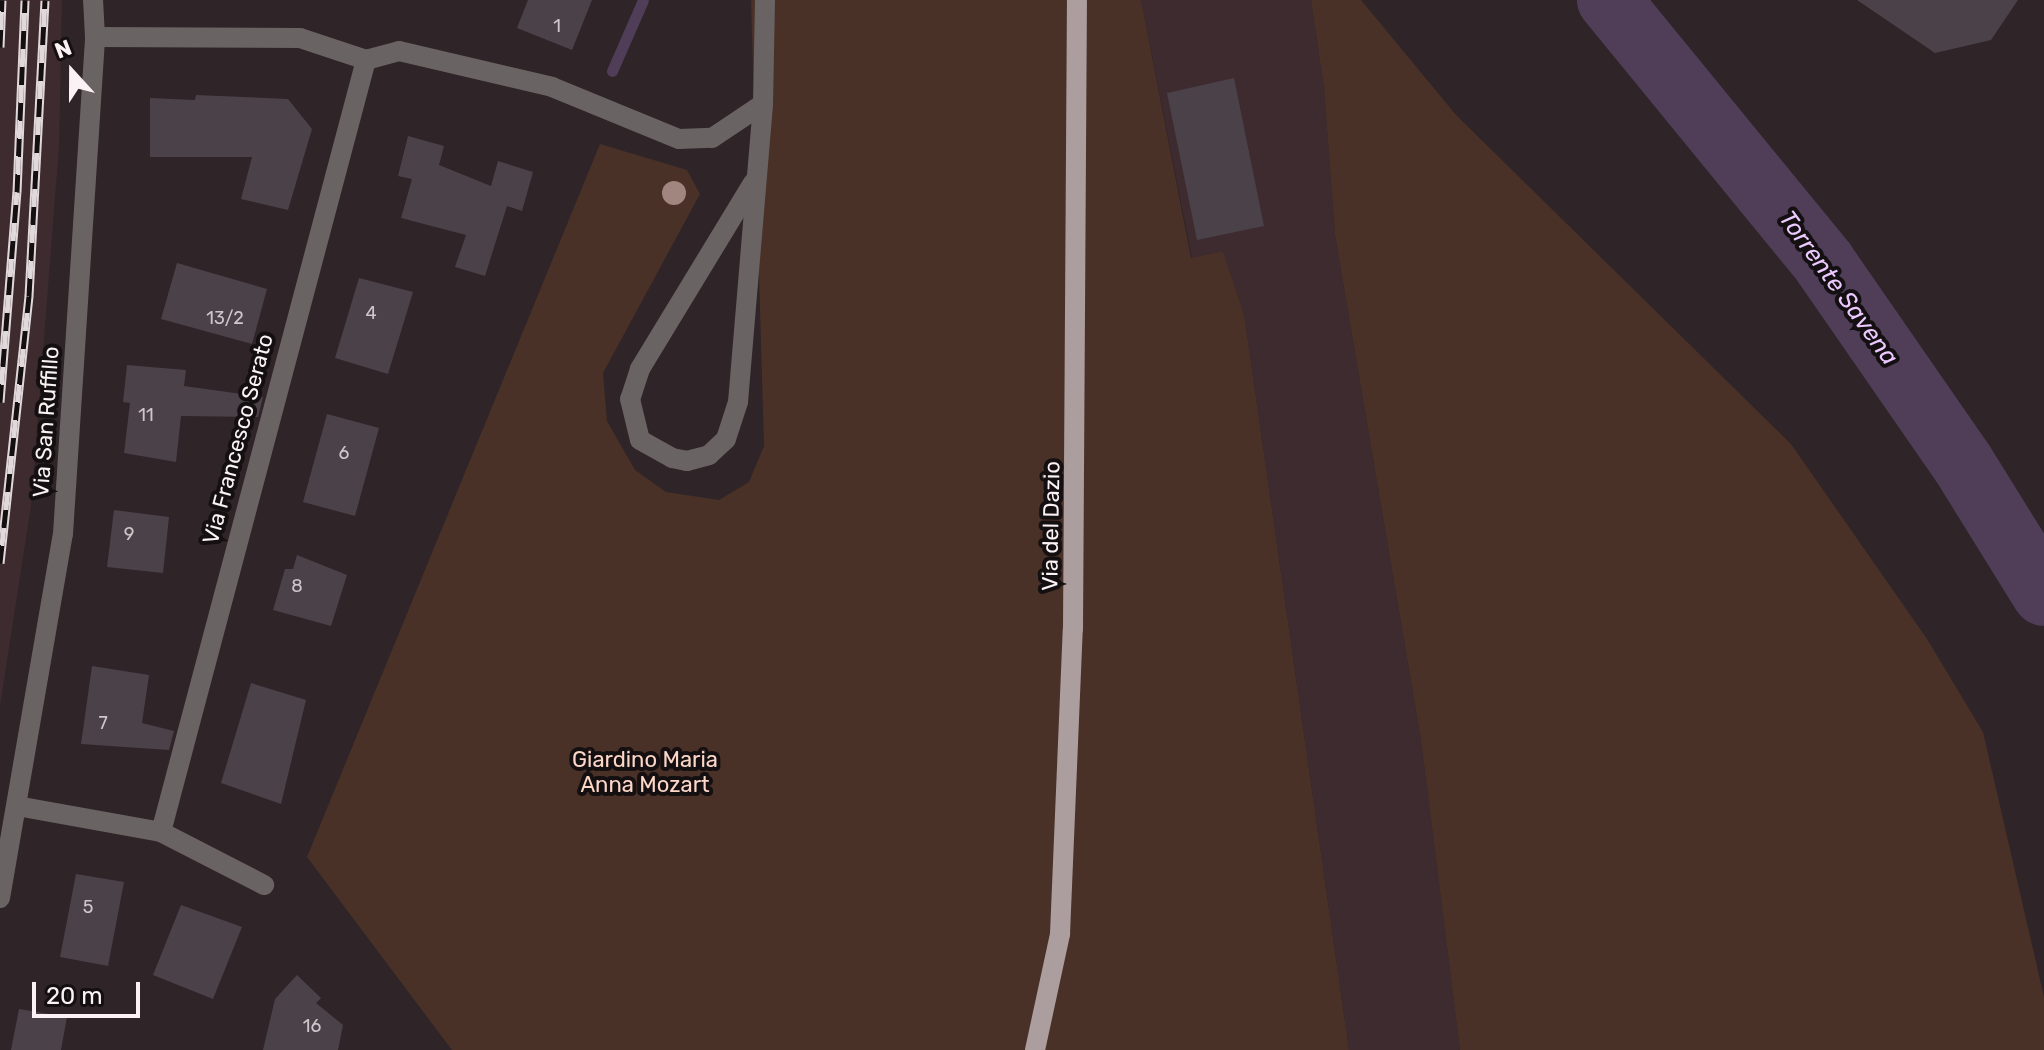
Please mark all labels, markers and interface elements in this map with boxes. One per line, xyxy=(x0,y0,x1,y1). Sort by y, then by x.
house number: 1 xyxy=(553,15,561,37)
north arrow xyxy=(32,32,112,112)
text: N xyxy=(51,34,75,65)
water label: Torrente Savena xyxy=(1772,205,1904,371)
house number: 4 xyxy=(365,302,377,324)
house number: 13/2 xyxy=(206,307,244,329)
street label: Via Francesco Serato xyxy=(197,331,279,547)
street label: Via San Ruffillo xyxy=(28,345,64,499)
house number: 11 xyxy=(138,404,154,426)
house number: 6 xyxy=(339,442,349,464)
street label: Via del Dazio xyxy=(1037,461,1065,591)
house number: 9 xyxy=(124,523,134,545)
house number: 8 xyxy=(291,575,303,597)
house number: 7 xyxy=(98,712,108,734)
park label: Giardino Maria Anna Mozart xyxy=(572,746,718,798)
house number: 5 xyxy=(83,896,93,918)
scale bar xyxy=(36,966,144,1016)
text: 20 m xyxy=(46,982,103,1010)
house number: 16 xyxy=(303,1015,321,1037)

